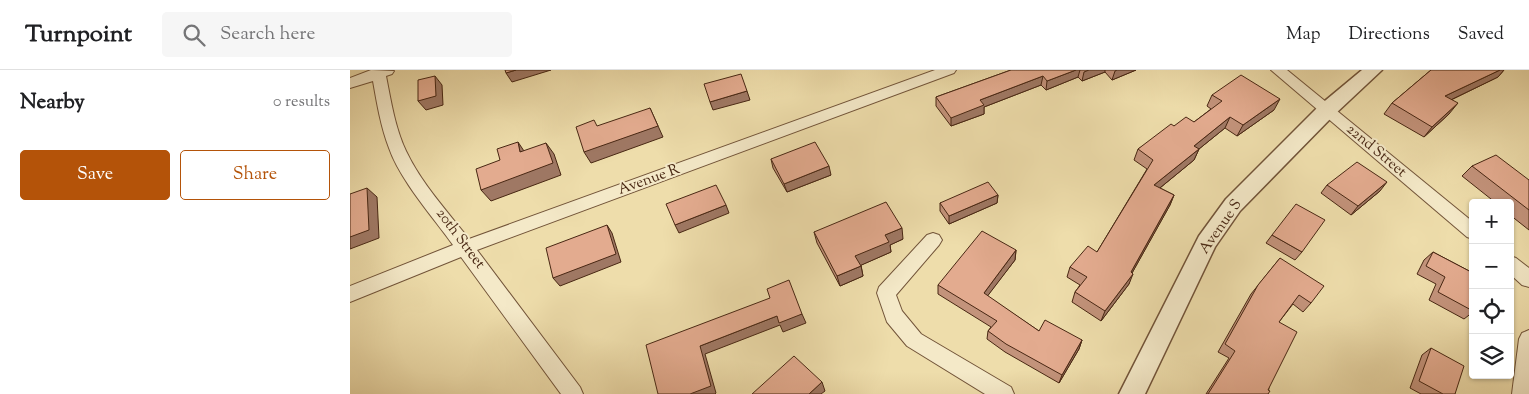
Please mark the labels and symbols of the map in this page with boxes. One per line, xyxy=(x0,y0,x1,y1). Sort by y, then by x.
street label: 22nd Street xyxy=(1341,119,1411,183)
street label: Avenue R xyxy=(615,159,683,201)
street label: Avenue S xyxy=(1195,195,1247,259)
street label: 20th Street xyxy=(430,204,490,274)

